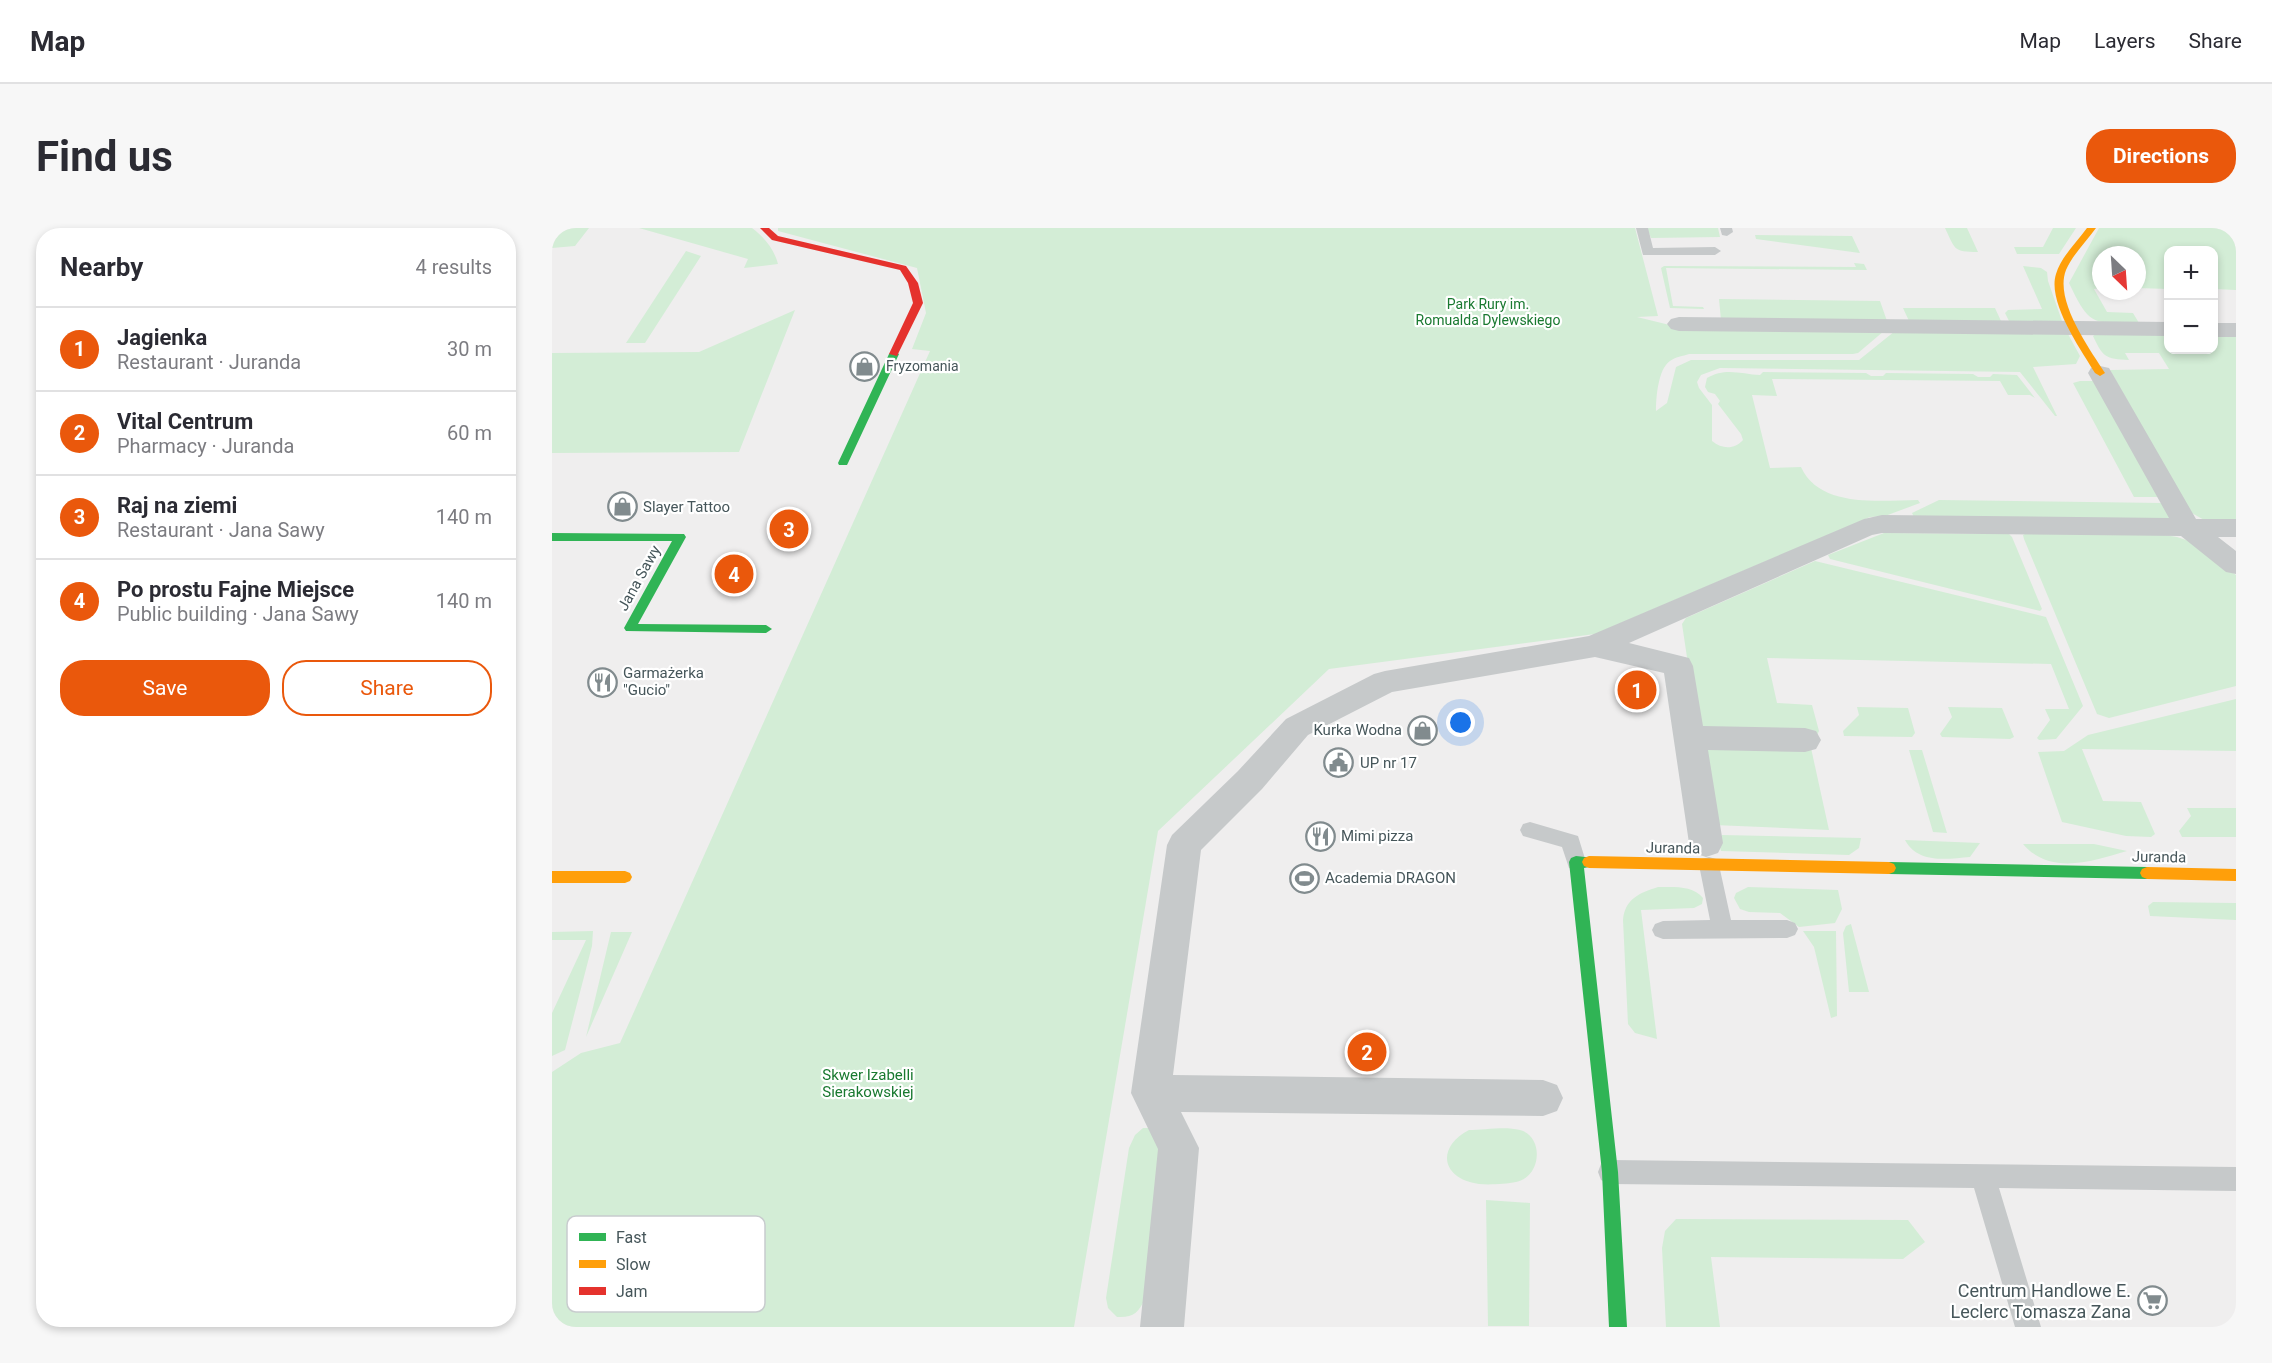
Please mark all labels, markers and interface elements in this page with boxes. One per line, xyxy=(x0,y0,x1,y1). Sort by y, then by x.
text: Map xyxy=(30,25,85,58)
text: Map xyxy=(2019,29,2061,53)
text: Layers xyxy=(2094,29,2155,53)
text: Share xyxy=(2188,29,2242,53)
button: Directions xyxy=(2086,129,2236,183)
text: Find us xyxy=(36,132,173,181)
north arrow xyxy=(2092,246,2146,300)
map controls xyxy=(2164,246,2218,354)
button: + xyxy=(2164,246,2218,300)
text: Nearby xyxy=(60,252,143,282)
text: 4 results xyxy=(416,255,492,279)
park label: Park Rury im. Romualda Dylewskiego xyxy=(1416,296,1560,328)
button: − xyxy=(2164,300,2218,354)
text: Jagienka xyxy=(117,325,207,350)
text: 1 xyxy=(74,337,85,361)
text: 30 m xyxy=(447,337,492,361)
text: Restaurant · Juranda xyxy=(117,350,301,374)
shop icon: Fryzomania xyxy=(849,350,881,382)
place label: Fryzomania xyxy=(886,358,959,374)
text: Vital Centrum xyxy=(117,409,253,434)
text: 2 xyxy=(74,421,85,445)
text: 60 m xyxy=(447,421,492,445)
text: Pharmacy · Juranda xyxy=(117,434,294,458)
shop icon: Slayer Tattoo xyxy=(606,491,638,523)
text: Raj na ziemi xyxy=(117,493,237,518)
place label: Slayer Tattoo xyxy=(643,498,730,516)
text: 3 xyxy=(74,505,85,529)
text: 140 m xyxy=(436,505,492,529)
pin: 3 xyxy=(770,506,808,552)
text: Restaurant · Jana Sawy xyxy=(117,518,325,542)
street label: Jana Sawy xyxy=(614,542,664,614)
pin: 4 xyxy=(714,552,753,596)
text: Po prostu Fajne Miejsce xyxy=(117,577,354,602)
text: 4 xyxy=(74,589,85,613)
text: 140 m xyxy=(436,589,492,613)
text: Public building · Jana Sawy xyxy=(117,602,359,626)
button: Save xyxy=(60,660,270,716)
button: Share xyxy=(282,660,492,716)
place label: Garmażerka "Gucio" xyxy=(623,664,704,699)
restaurant icon: Garmażerka "Gucio" xyxy=(586,666,618,698)
pin: 1 xyxy=(1618,668,1656,712)
your location xyxy=(1446,708,1475,737)
shop icon: Kurka Wodna xyxy=(1407,714,1439,746)
place label: Kurka Wodna xyxy=(1313,721,1402,739)
public building icon: UP nr 17 xyxy=(1323,747,1355,779)
place label: UP nr 17 xyxy=(1360,754,1417,772)
restaurant icon: Mimi pizza xyxy=(1304,820,1336,852)
place label: Mimi pizza xyxy=(1341,827,1413,845)
street label: Juranda xyxy=(1646,839,1700,857)
street label: Juranda xyxy=(2132,848,2186,866)
sports icon: Academia DRAGON xyxy=(1288,862,1320,894)
place label: Academia DRAGON xyxy=(1325,869,1456,887)
pin: 2 xyxy=(1348,1030,1386,1074)
park label: Skwer Izabelli Sierakowskiej xyxy=(822,1066,914,1101)
legend xyxy=(567,1216,765,1312)
text: Fast xyxy=(616,1228,647,1247)
text: Slow xyxy=(616,1255,651,1274)
place label: Centrum Handlowe E. Leclerc Tomasza Zana xyxy=(1950,1280,2131,1322)
text: Jam xyxy=(616,1282,648,1301)
supermarket icon: Centrum Handlowe E. Leclerc Tomasza Zana xyxy=(2136,1284,2168,1316)

